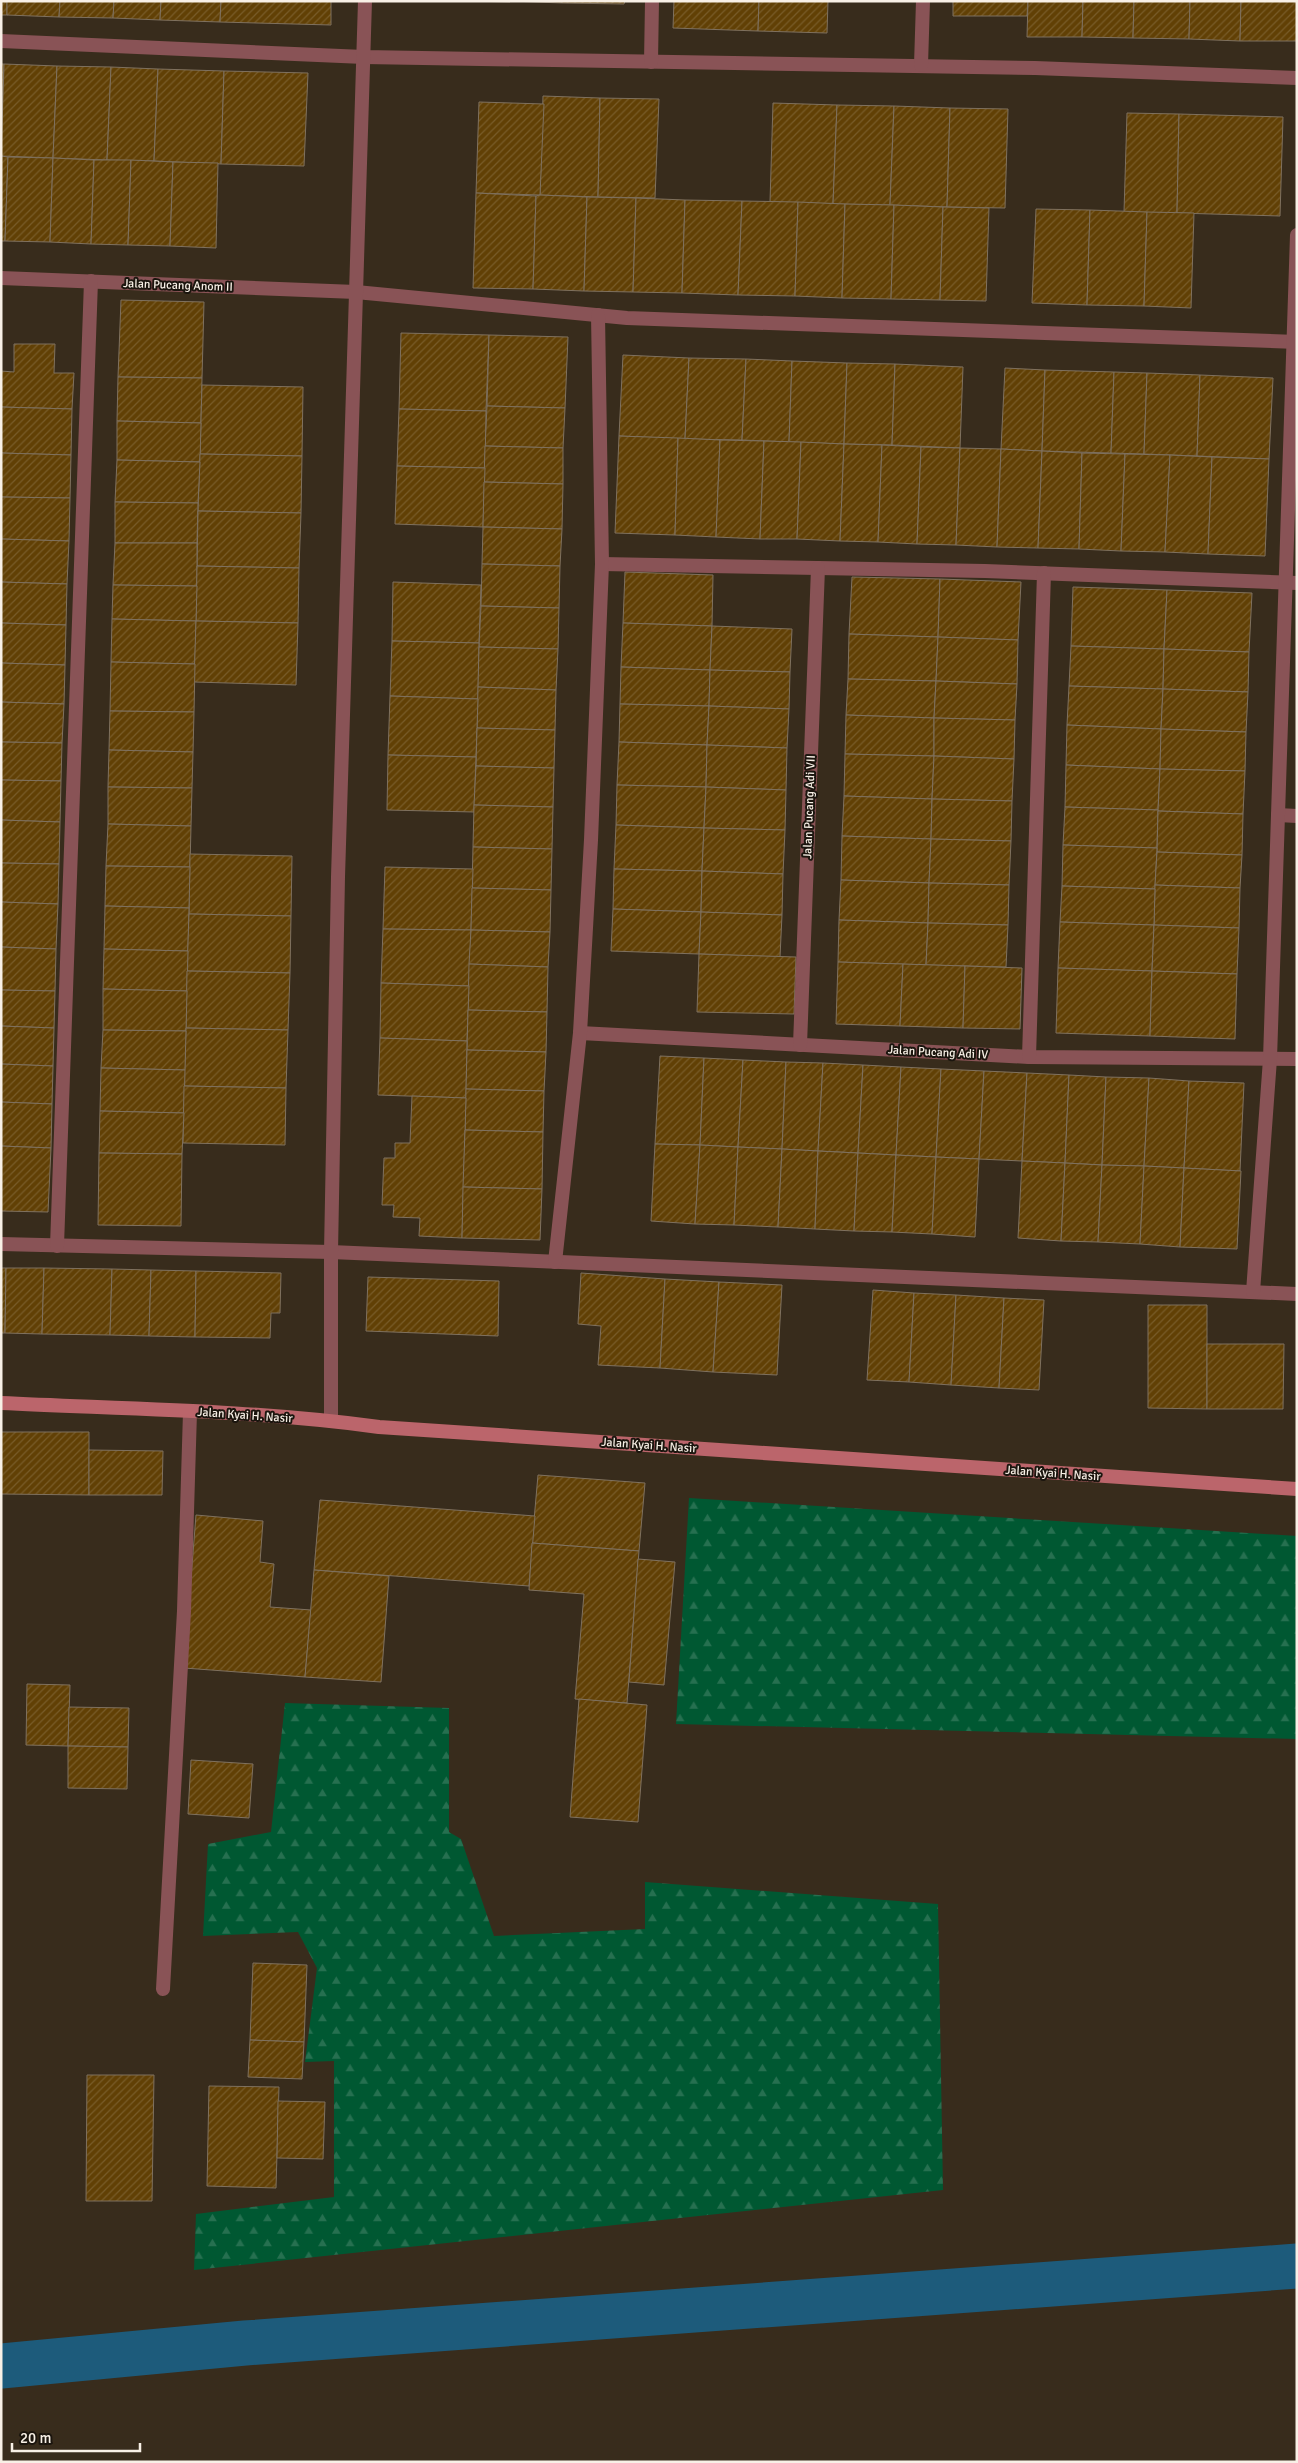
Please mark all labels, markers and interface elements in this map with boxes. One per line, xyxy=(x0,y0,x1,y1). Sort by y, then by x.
street label: Jalan Pucang Anom II xyxy=(123,276,233,295)
street label: Jalan Pucang Adi VII xyxy=(800,755,819,859)
street label: Jalan Pucang Adi IV xyxy=(888,1042,989,1063)
street label: Jalan Kyai H. Nasir xyxy=(197,1405,294,1426)
street label: Jalan Kyai H. Nasir xyxy=(601,1435,698,1456)
street label: Jalan Kyai H. Nasir xyxy=(1005,1463,1102,1484)
scale bar xyxy=(12,2420,140,2452)
text: 20 m xyxy=(20,2429,51,2447)

